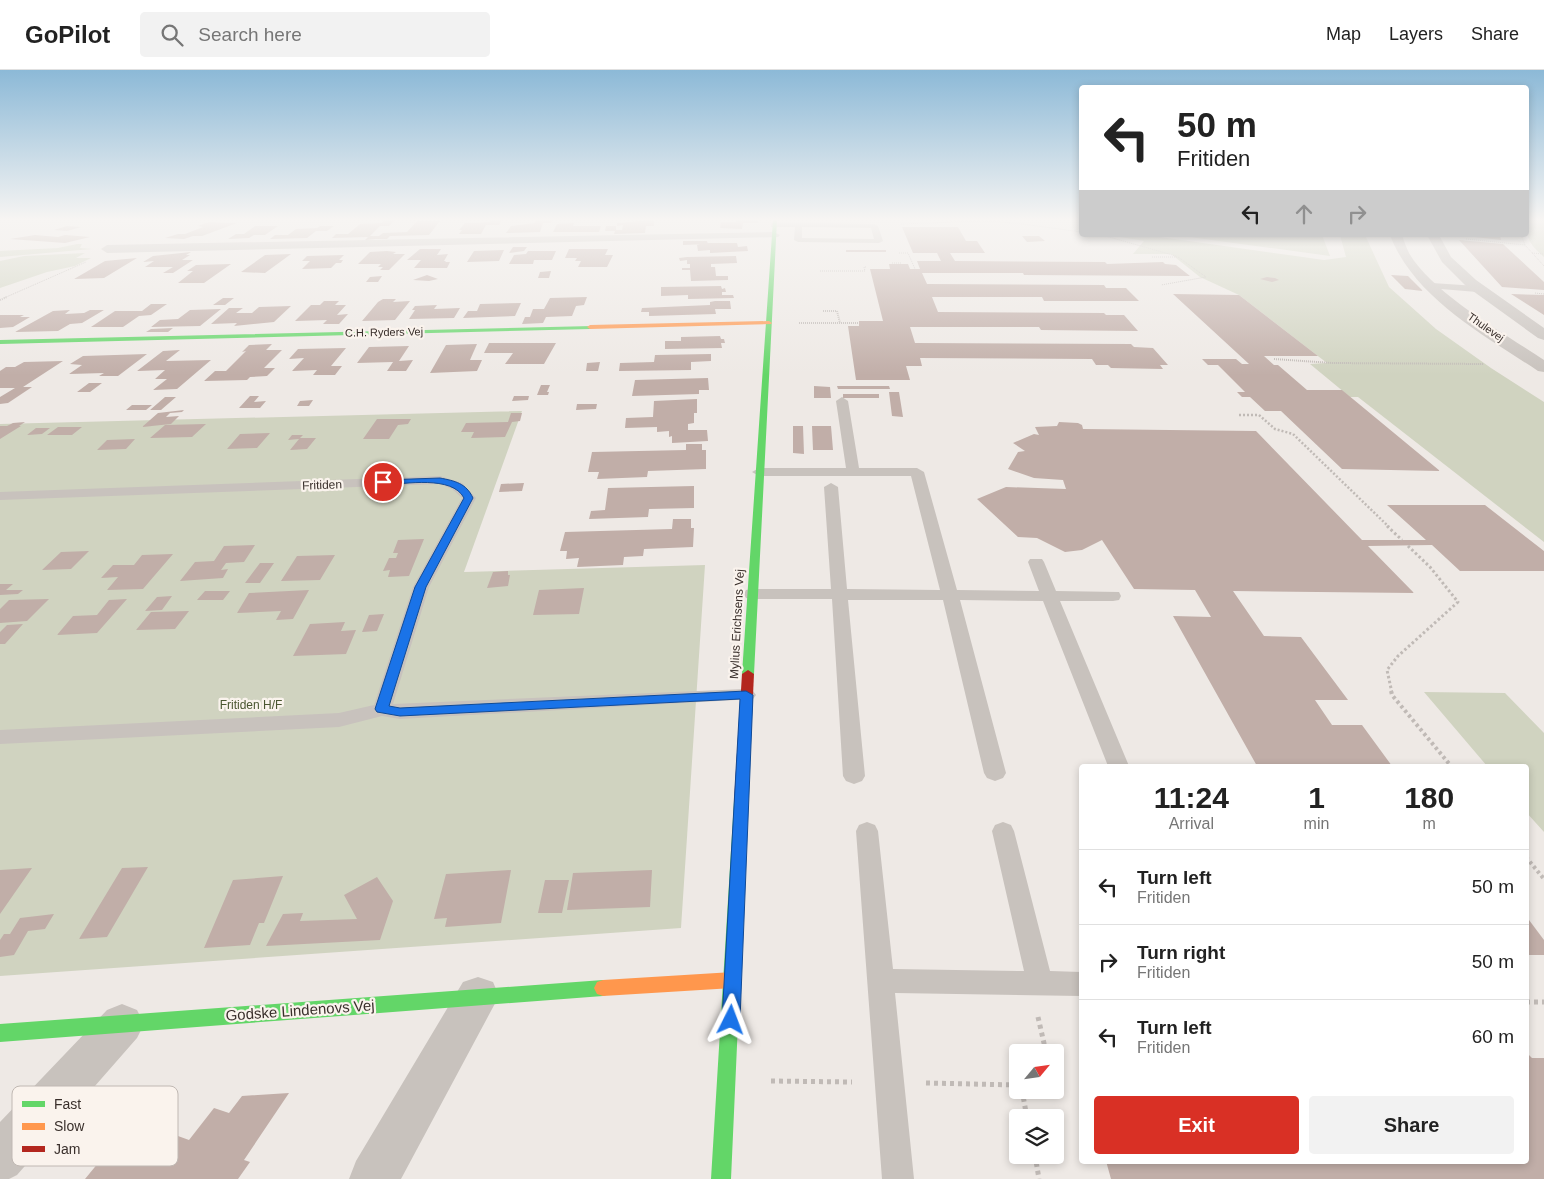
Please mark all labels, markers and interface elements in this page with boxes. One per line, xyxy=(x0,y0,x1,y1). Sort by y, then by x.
search box xyxy=(140,12,490,57)
text: GoPilot xyxy=(25,21,110,48)
icon: search xyxy=(158,21,186,49)
text: Search here xyxy=(198,24,302,45)
text: Map xyxy=(1326,24,1361,44)
text: Layers xyxy=(1389,24,1443,44)
text: Share xyxy=(1471,24,1519,44)
icon: left xyxy=(1094,105,1159,170)
text: 50 m xyxy=(1177,105,1257,144)
text: Fritiden xyxy=(1177,146,1250,171)
icon: left xyxy=(1237,200,1265,228)
icon: ahead xyxy=(1290,200,1318,228)
icon: right xyxy=(1343,200,1371,228)
street label: Thulevej xyxy=(1466,310,1506,344)
street label: C.H. Ryders Vej xyxy=(345,325,423,339)
pin xyxy=(362,461,404,503)
icon: arrive xyxy=(369,468,397,496)
street label: Fritiden xyxy=(302,477,342,493)
street label: Mylius Erichsens Vej xyxy=(727,569,747,679)
park label: Fritiden H/F xyxy=(220,698,282,712)
text: 11:24 xyxy=(1154,781,1229,814)
text: 1 xyxy=(1308,781,1325,814)
text: 180 xyxy=(1404,781,1454,814)
text: Arrival xyxy=(1169,815,1214,832)
text: min xyxy=(1304,815,1329,832)
text: m xyxy=(1423,815,1436,832)
text: Turn left xyxy=(1137,867,1212,888)
icon: left xyxy=(1094,873,1122,901)
text: 50 m xyxy=(1472,876,1514,897)
text: Fritiden xyxy=(1137,889,1190,906)
text: Turn right xyxy=(1137,942,1225,963)
icon: right xyxy=(1094,948,1122,976)
text: 50 m xyxy=(1472,951,1514,972)
text: Fritiden xyxy=(1137,964,1190,981)
position arrow xyxy=(704,993,756,1045)
street label: Godske Lindenovs Vej xyxy=(225,996,375,1024)
text: Turn left xyxy=(1137,1017,1212,1038)
icon: left xyxy=(1094,1023,1122,1051)
text: 60 m xyxy=(1472,1026,1514,1047)
text: Fritiden xyxy=(1137,1039,1190,1056)
north arrow xyxy=(1009,1044,1064,1099)
map controls xyxy=(1009,1044,1064,1164)
legend xyxy=(12,1086,178,1166)
text: Fast xyxy=(54,1096,81,1112)
button: Exit xyxy=(1094,1096,1299,1154)
button: Share xyxy=(1309,1096,1514,1154)
button: layers xyxy=(1009,1109,1064,1164)
text: Slow xyxy=(54,1118,85,1134)
text: Jam xyxy=(54,1141,80,1157)

